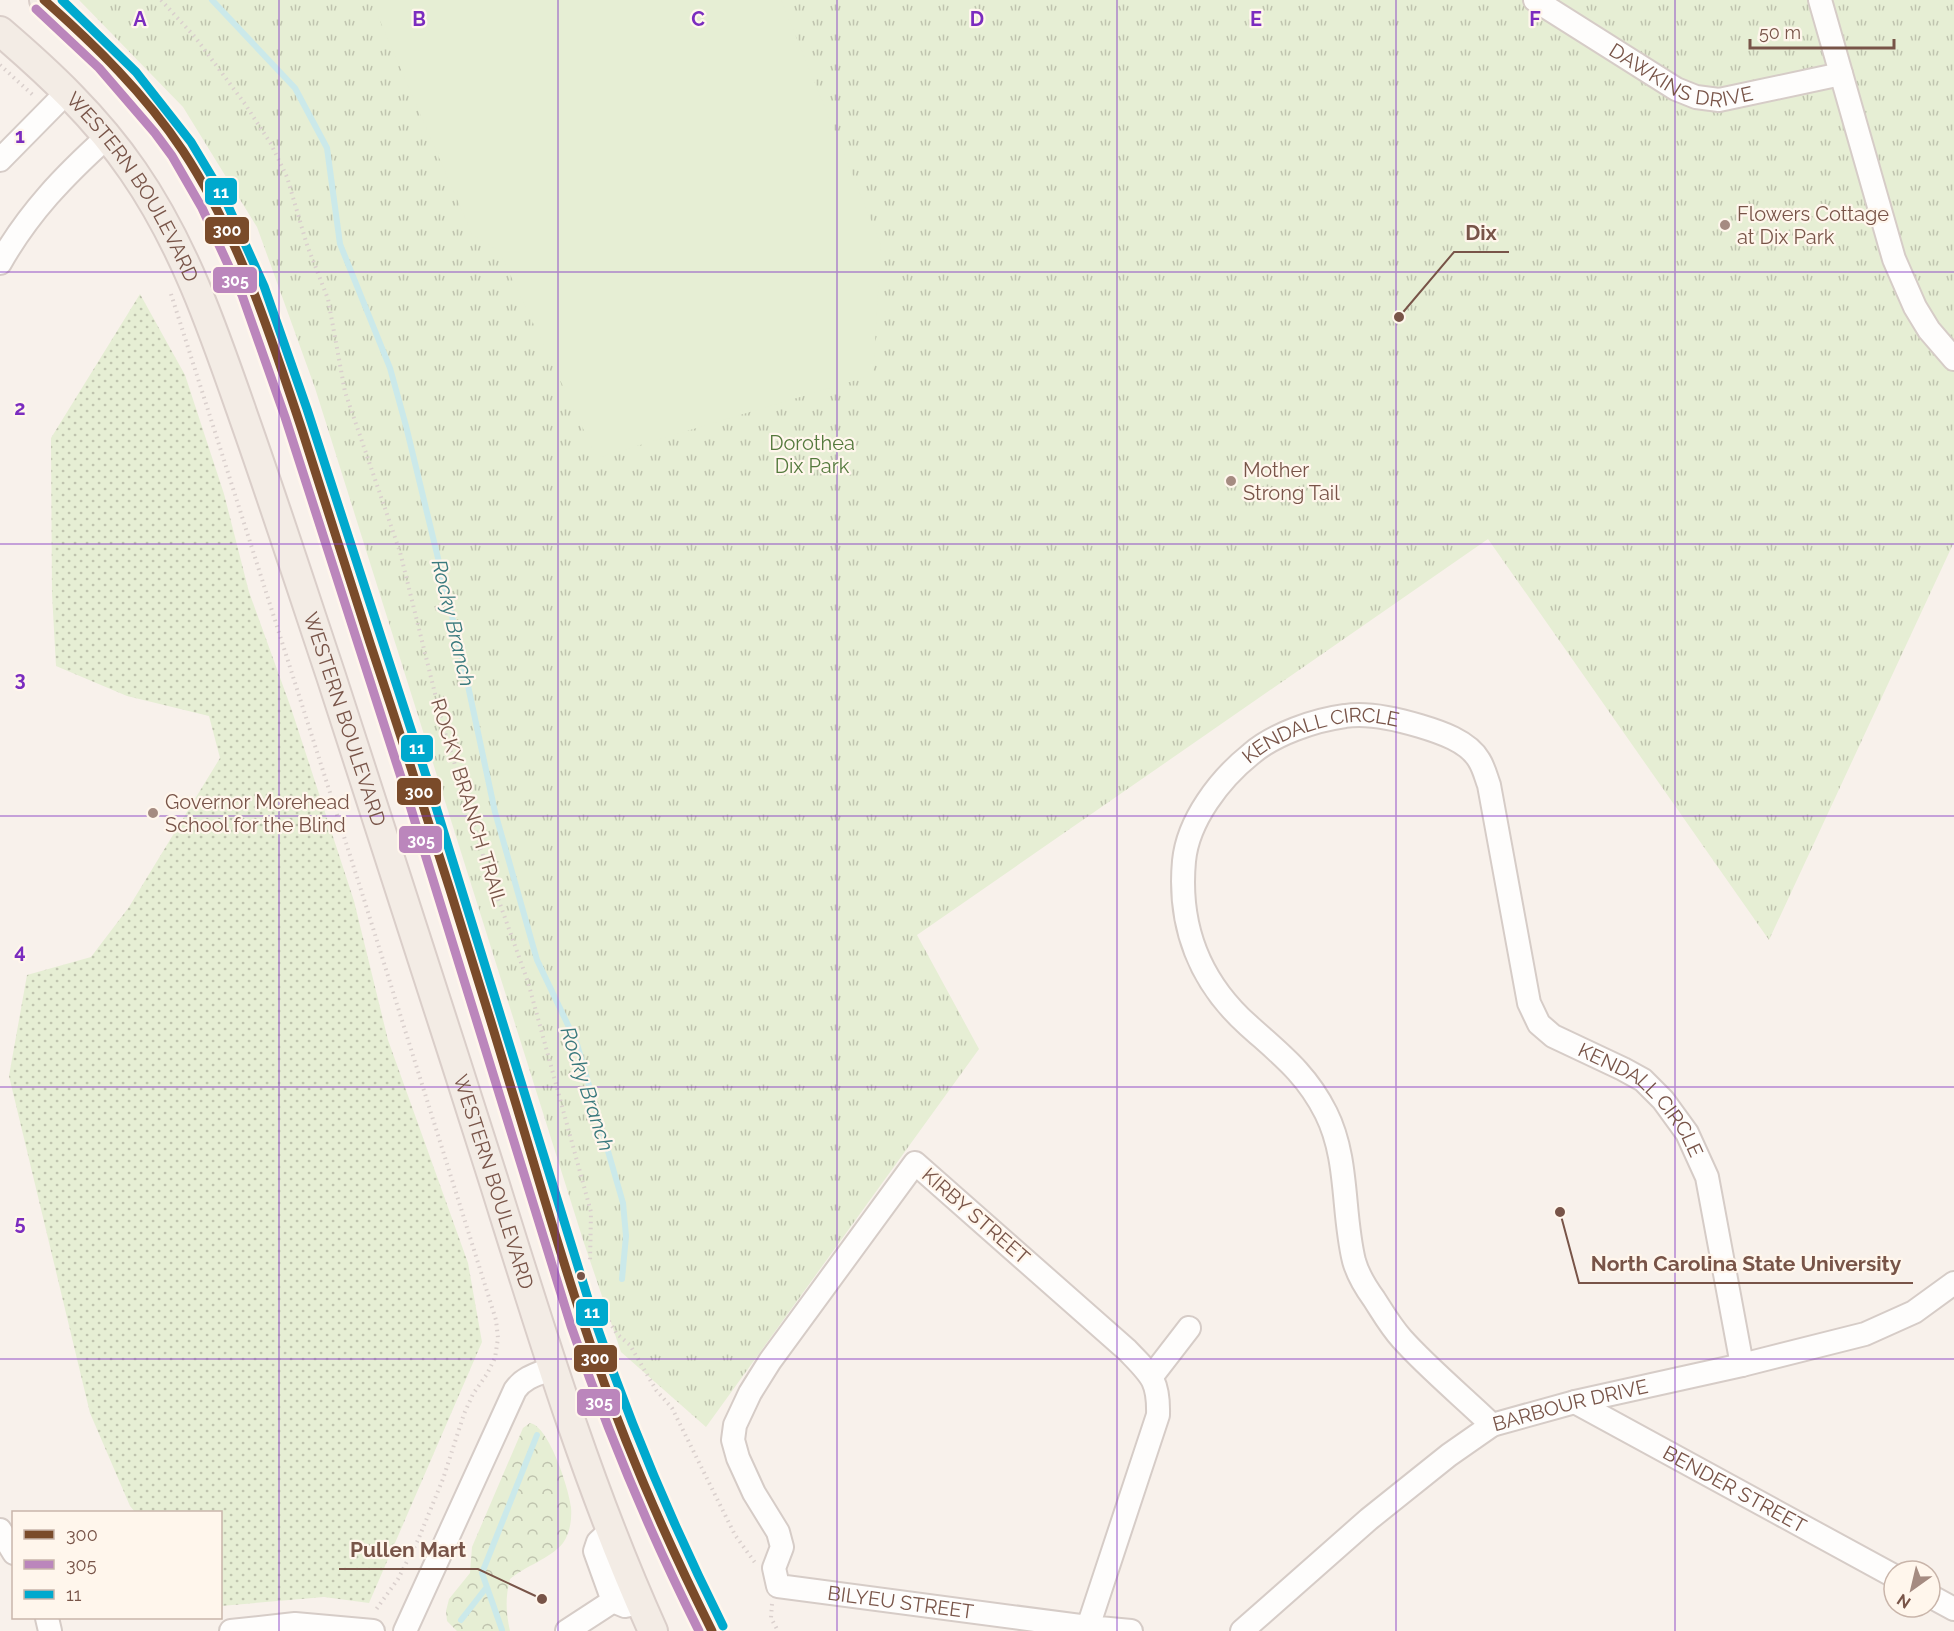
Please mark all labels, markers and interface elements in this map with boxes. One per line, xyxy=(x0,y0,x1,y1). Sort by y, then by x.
text: A xyxy=(133,7,147,31)
text: B xyxy=(412,7,426,31)
text: C xyxy=(691,7,705,31)
text: D xyxy=(970,7,984,31)
text: E xyxy=(1250,7,1262,31)
text: F xyxy=(1529,7,1541,31)
scale bar xyxy=(1750,12,1894,50)
text: 50 m xyxy=(1759,22,1801,43)
street label: DAWKINS DRIVE xyxy=(1605,38,1755,112)
street label: WESTERN BOULEVARD xyxy=(61,87,204,286)
text: 1 xyxy=(15,124,25,148)
line badge: 11 xyxy=(204,177,238,206)
text: 11 xyxy=(213,183,229,202)
place label: Flowers Cottage at Dix Park xyxy=(1737,202,1889,249)
callout: Dix xyxy=(1454,213,1509,252)
line badge: 300 xyxy=(204,216,250,245)
marker: Flowers Cottage at Dix Park xyxy=(1718,218,1732,232)
text: Dix xyxy=(1465,220,1498,245)
text: 300 xyxy=(213,221,241,240)
line badge: 305 xyxy=(212,266,258,294)
text: 305 xyxy=(221,271,249,290)
text: 2 xyxy=(14,396,26,420)
park label: Dorothea Dix Park xyxy=(769,431,855,478)
place label: Mother Strong Tail xyxy=(1243,458,1340,505)
marker: Mother Strong Tail xyxy=(1224,474,1238,488)
water label: Rocky Branch xyxy=(427,557,480,689)
street label: WESTERN BOULEVARD xyxy=(299,609,391,829)
text: 3 xyxy=(14,667,26,691)
street label: ROCKY BRANCH TRAIL xyxy=(426,695,512,909)
street label: KENDALL CIRCLE xyxy=(1237,703,1402,768)
line badge: 11 xyxy=(400,734,434,763)
text: 11 xyxy=(409,739,425,758)
line badge: 300 xyxy=(396,777,442,806)
text: 300 xyxy=(405,783,433,802)
place label: Governor Morehead School for the Blind xyxy=(165,790,350,837)
marker: Governor Morehead School for the Blind xyxy=(146,806,160,820)
line badge: 305 xyxy=(398,825,443,854)
text: 305 xyxy=(407,831,435,850)
text: 4 xyxy=(14,939,26,963)
water label: Rocky Branch xyxy=(556,1023,619,1154)
street label: KENDALL CIRCLE xyxy=(1574,1038,1708,1161)
street label: WESTERN BOULEVARD xyxy=(449,1072,539,1292)
street label: KIRBY STREET xyxy=(917,1163,1035,1269)
text: 5 xyxy=(14,1211,26,1235)
callout: North Carolina State University xyxy=(1579,1244,1913,1283)
text: North Carolina State University xyxy=(1591,1251,1902,1276)
unlabelled marker xyxy=(575,1270,587,1282)
line badge: 11 xyxy=(575,1298,609,1327)
text: 11 xyxy=(584,1303,600,1322)
line badge: 300 xyxy=(573,1344,618,1373)
text: 300 xyxy=(581,1349,609,1368)
street label: BARBOUR DRIVE xyxy=(1490,1374,1650,1436)
line badge: 305 xyxy=(576,1388,621,1417)
text: 305 xyxy=(585,1393,613,1412)
street label: BENDER STREET xyxy=(1659,1440,1811,1538)
legend xyxy=(12,1511,222,1619)
text: 300 xyxy=(66,1524,98,1545)
callout: Pullen Mart xyxy=(339,1530,478,1569)
text: Pullen Mart xyxy=(350,1537,466,1562)
text: 305 xyxy=(66,1554,97,1575)
north arrow xyxy=(1882,1559,1942,1619)
street label: BILYEU STREET xyxy=(826,1581,975,1624)
text: 11 xyxy=(66,1584,82,1605)
text: N xyxy=(1894,1590,1914,1612)

